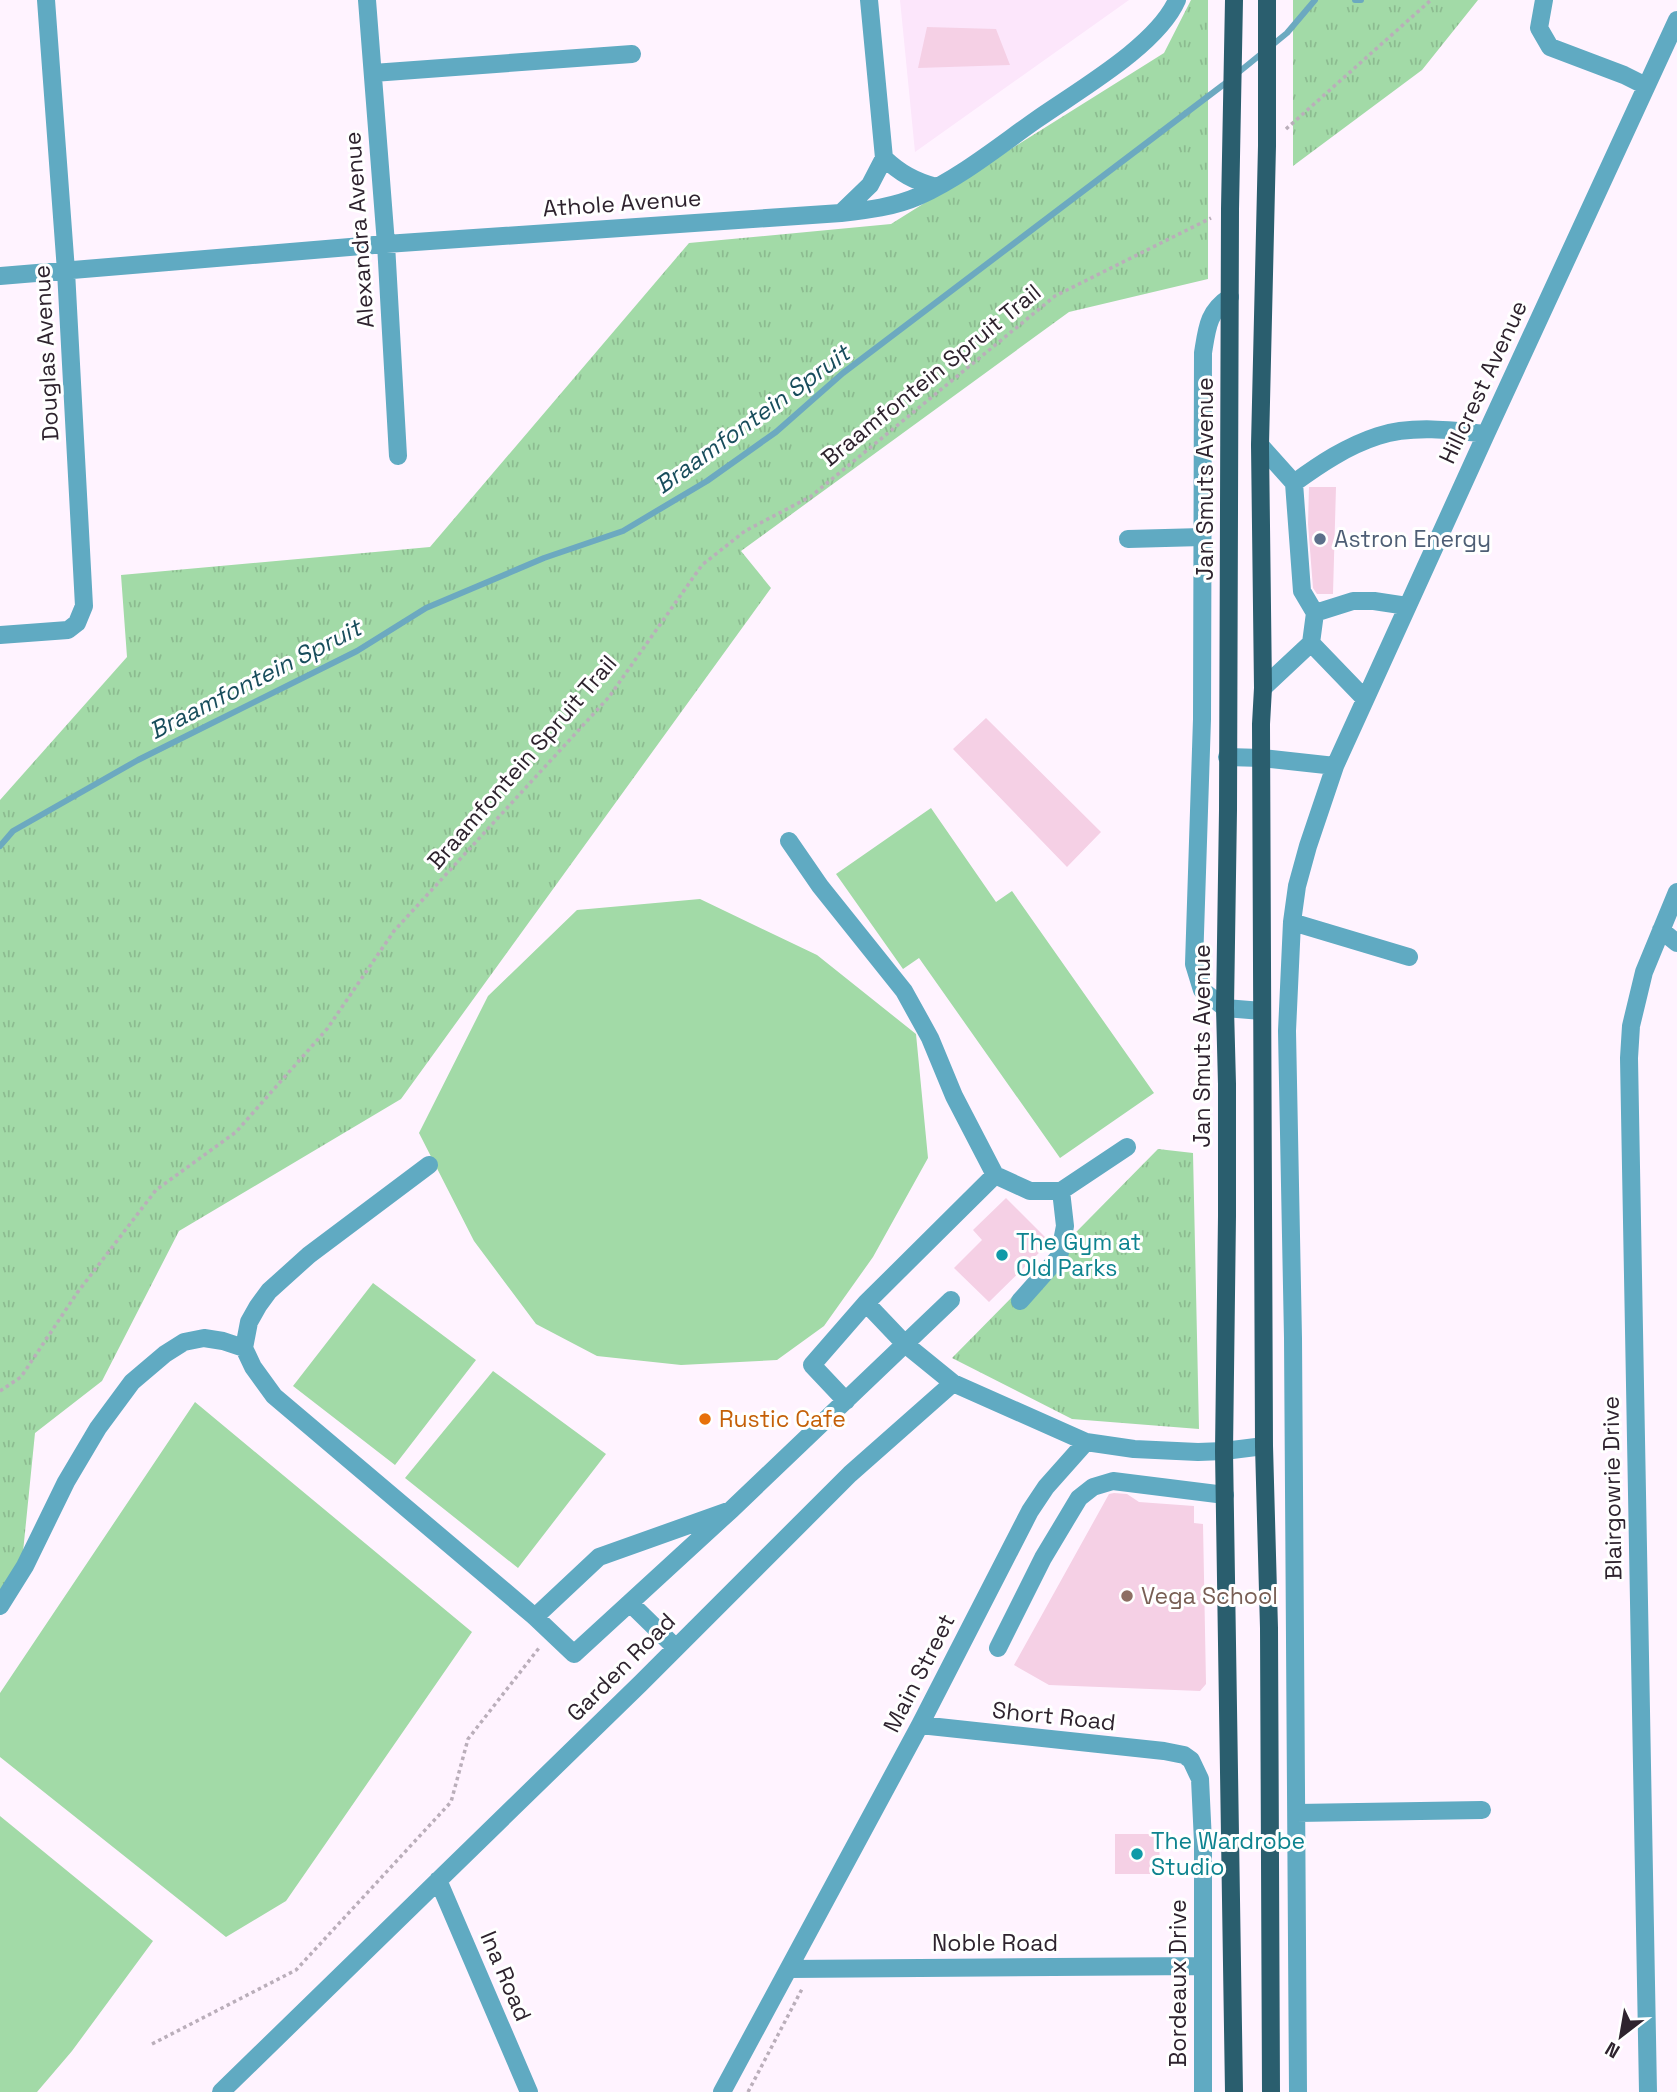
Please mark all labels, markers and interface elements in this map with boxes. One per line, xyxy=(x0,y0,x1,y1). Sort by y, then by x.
street label: Alexandra Avenue xyxy=(337,131,381,329)
street label: Athole Avenue xyxy=(542,182,702,224)
street label: Douglas Avenue xyxy=(26,264,66,442)
street label: Braamfontein Spruit Trail xyxy=(815,277,1047,473)
street label: Hillcrest Avenue xyxy=(1432,295,1534,469)
water label: Braamfontein Spruit xyxy=(648,337,857,500)
street label: Jan Smuts Avenue xyxy=(1190,377,1220,581)
place label: Astron Energy xyxy=(1334,524,1491,554)
marker: Astron Energy xyxy=(1312,531,1328,547)
water label: Braamfontein Spruit xyxy=(144,611,368,746)
street label: Braamfontein Spruit Trail xyxy=(421,649,623,875)
street label: Jan Smuts Avenue xyxy=(1187,944,1217,1148)
place label: The Gym at Old Parks xyxy=(1016,1227,1141,1283)
marker: The Gym at Old Parks xyxy=(994,1247,1010,1263)
street label: Blairgowrie Drive xyxy=(1595,1396,1629,1580)
place label: Rustic Cafe xyxy=(719,1404,846,1434)
marker: Rustic Cafe xyxy=(697,1411,713,1427)
place label: Vega School xyxy=(1141,1581,1278,1611)
marker: Vega School xyxy=(1119,1588,1135,1604)
street label: Garden Road xyxy=(560,1606,682,1728)
street label: Main Street xyxy=(876,1609,962,1737)
street label: Short Road xyxy=(991,1695,1117,1737)
place label: The Wardrobe Studio xyxy=(1151,1826,1305,1882)
marker: The Wardrobe Studio xyxy=(1129,1846,1145,1862)
street label: Bordeaux Drive xyxy=(1163,1899,1193,2067)
street label: Ina Road xyxy=(474,1926,538,2026)
street label: Noble Road xyxy=(932,1928,1058,1958)
north arrow xyxy=(1586,2001,1656,2071)
text: N xyxy=(1601,2036,1624,2064)

